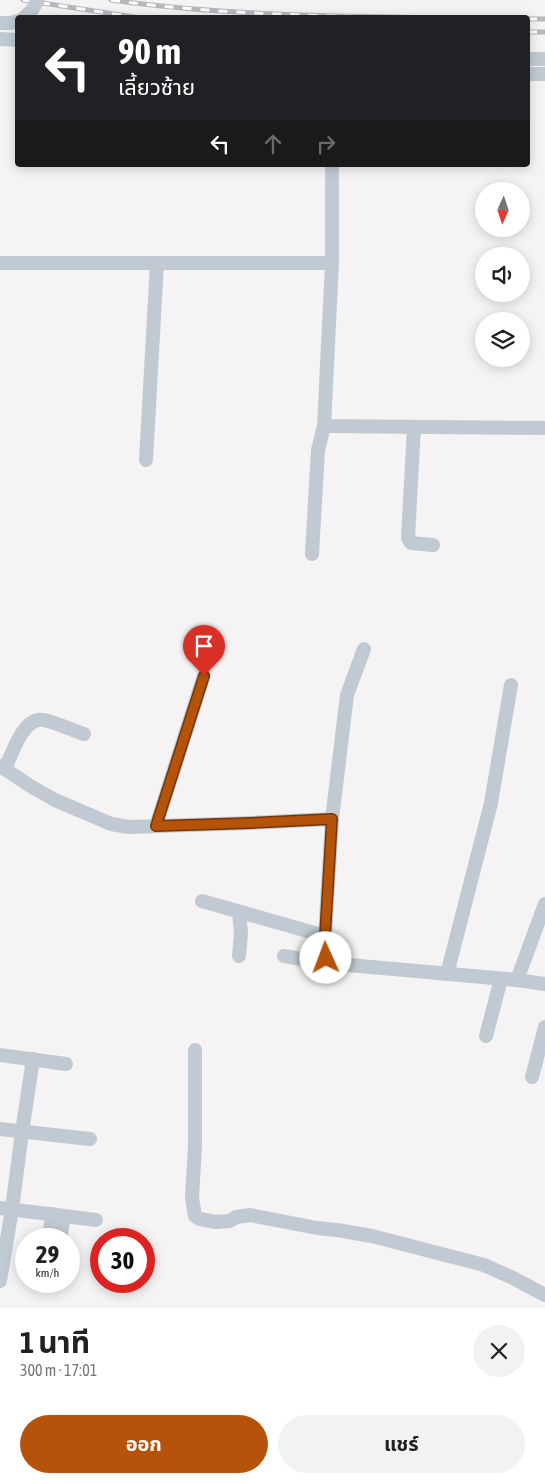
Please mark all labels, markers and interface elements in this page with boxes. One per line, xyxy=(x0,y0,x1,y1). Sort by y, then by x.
text: 90 m xyxy=(118,31,181,71)
icon: left xyxy=(35,35,100,100)
text: เลี้ยวซ้าย xyxy=(118,74,195,100)
icon: left xyxy=(206,130,234,158)
icon: ahead xyxy=(259,130,287,158)
icon: right xyxy=(312,130,340,158)
north arrow xyxy=(475,182,530,238)
map controls xyxy=(475,182,530,367)
button: sound xyxy=(475,247,530,302)
button: layers xyxy=(475,312,530,367)
pin xyxy=(183,625,225,676)
icon: arrive xyxy=(190,632,218,660)
position arrow xyxy=(299,931,351,983)
speed limit sign: 30 xyxy=(90,1228,155,1293)
text: 29 xyxy=(36,1240,59,1268)
text: km/h xyxy=(36,1266,59,1280)
text: 1 นาที xyxy=(20,1325,90,1359)
button: close xyxy=(473,1325,525,1377)
text: 300 m · 17:01 xyxy=(20,1361,97,1379)
button: ออก xyxy=(20,1415,268,1473)
button: แชร์ xyxy=(278,1415,525,1473)

